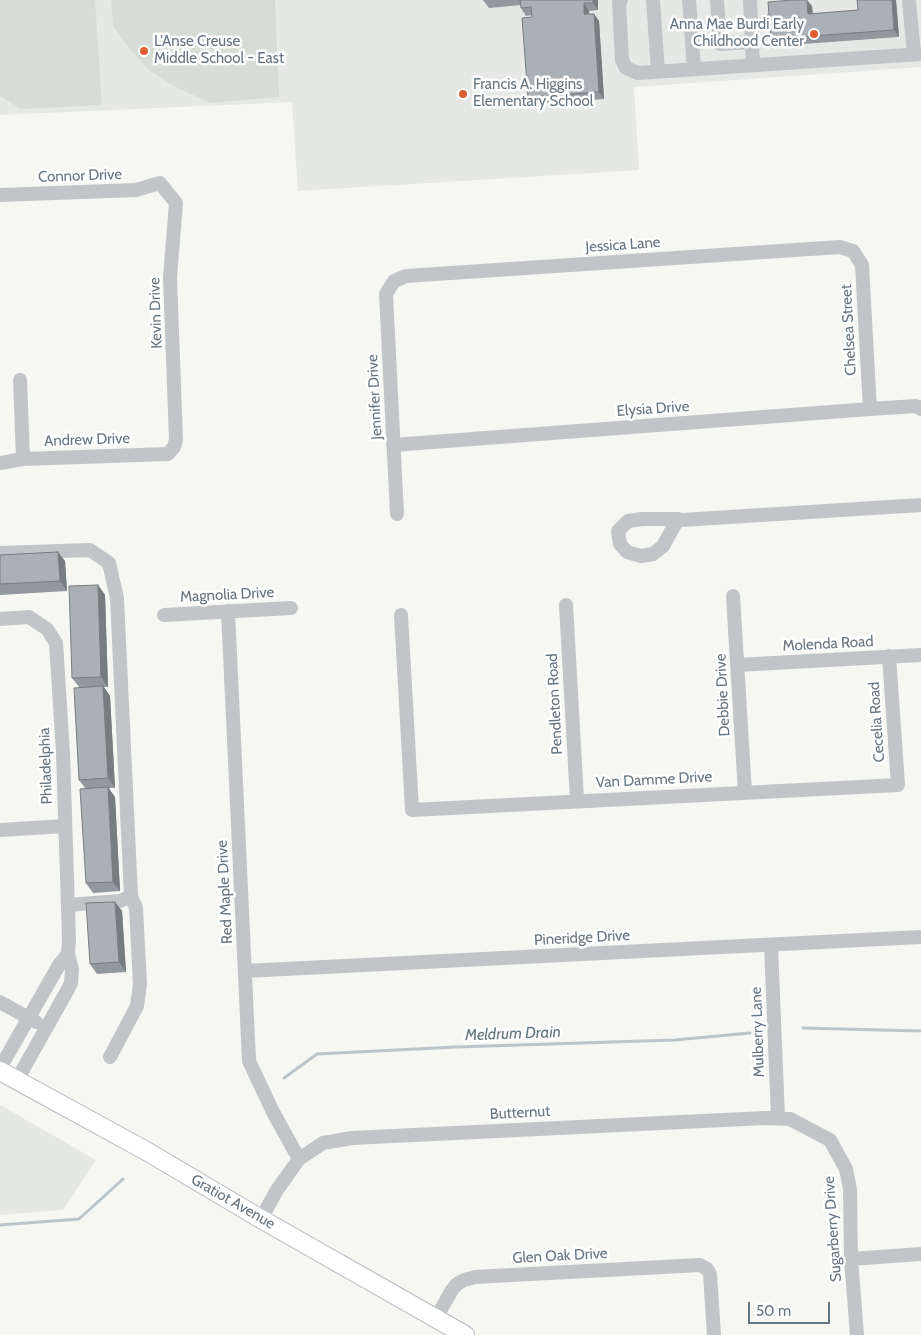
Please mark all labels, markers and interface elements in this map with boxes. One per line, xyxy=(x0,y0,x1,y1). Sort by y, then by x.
place label: Anna Mae Burdi Early Childhood Center xyxy=(670,16,804,51)
marker: Anna Mae Burdi Early Childhood Center xyxy=(808,28,820,40)
place label: L'Anse Creuse Middle School - East xyxy=(154,33,284,68)
marker: L'Anse Creuse Middle School - East xyxy=(138,45,150,57)
place label: Francis A. Higgins Elementary School xyxy=(473,76,593,111)
marker: Francis A. Higgins Elementary School xyxy=(457,88,469,100)
street label: Connor Drive xyxy=(38,166,122,186)
street label: Jessica Lane xyxy=(585,233,661,257)
street label: Kevin Drive xyxy=(146,277,166,349)
street label: Chelsea Street xyxy=(838,284,860,376)
street label: Jennifer Drive xyxy=(364,354,386,440)
street label: Elysia Drive xyxy=(616,397,690,421)
street label: Andrew Drive xyxy=(44,430,130,450)
street label: Magnolia Drive xyxy=(179,584,275,606)
street label: Molenda Road xyxy=(782,633,874,655)
street label: Pendleton Road xyxy=(543,653,567,755)
street label: Debbie Drive xyxy=(712,653,734,737)
street label: Cecelia Road xyxy=(865,681,889,763)
street label: Philadelphia xyxy=(36,727,56,805)
street label: Van Damme Drive xyxy=(595,768,713,792)
street label: Red Maple Drive xyxy=(213,840,237,944)
street label: Pineridge Drive xyxy=(534,926,630,950)
street label: Mulberry Lane xyxy=(747,986,769,1078)
water label: Meldrum Drain xyxy=(465,1023,561,1045)
street label: Butternut xyxy=(489,1102,551,1124)
street label: Gratiot Avenue xyxy=(188,1171,278,1233)
street label: Sugarberry Drive xyxy=(820,1175,846,1283)
street label: Glen Oak Drive xyxy=(512,1245,608,1267)
scale bar xyxy=(751,1292,834,1324)
text: 50 m xyxy=(756,1302,791,1320)

